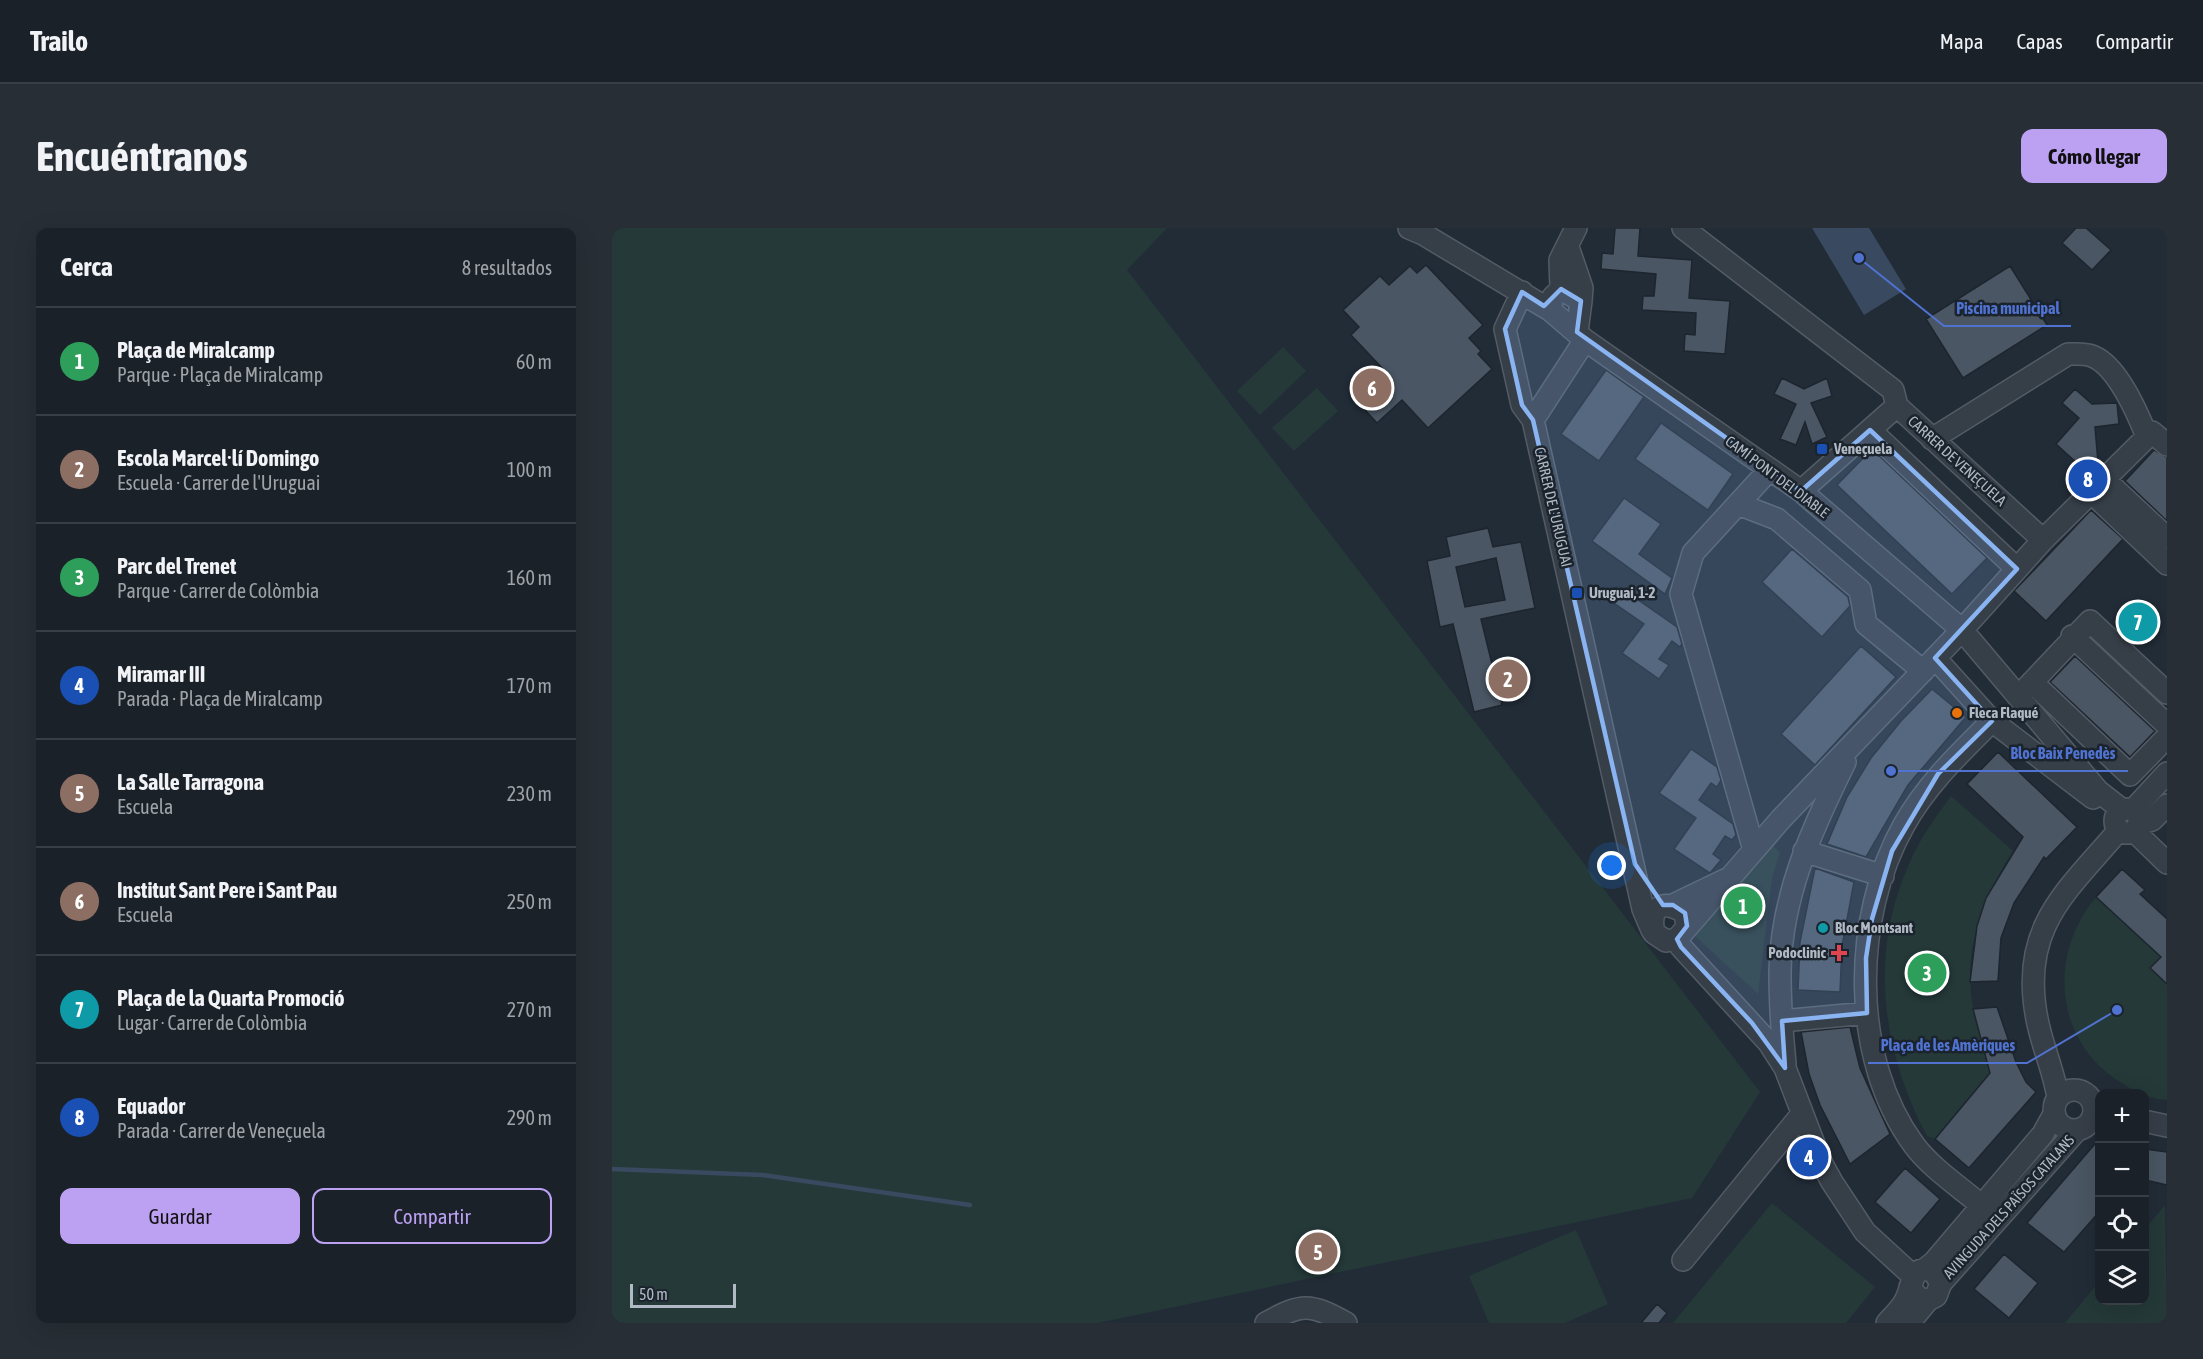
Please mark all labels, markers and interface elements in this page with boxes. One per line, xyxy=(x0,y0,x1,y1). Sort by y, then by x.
text: Trailo xyxy=(30,25,88,57)
text: Mapa xyxy=(1940,29,1983,53)
text: Capas xyxy=(2016,29,2063,53)
text: Compartir xyxy=(2096,29,2173,53)
button: Cómo llegar xyxy=(2021,129,2167,183)
text: Encuéntranos xyxy=(36,132,248,180)
text: Cerca xyxy=(60,252,113,282)
text: 8 resultados xyxy=(462,256,552,279)
callout: Piscina municipal xyxy=(1944,292,2071,326)
text: Piscina municipal xyxy=(1956,299,2061,317)
text: Plaça de Miralcamp xyxy=(117,337,275,363)
text: 1 xyxy=(75,350,84,373)
text: 60 m xyxy=(516,350,552,373)
text: Parque · Plaça de Miralcamp xyxy=(117,363,323,386)
pin: 6 xyxy=(1352,366,1392,410)
street label: CARRER DE VENEÇUELA xyxy=(1905,412,2010,510)
street label: CAMÍ PONT DEL DIABLE xyxy=(1722,432,1833,521)
place label: Veneçuela xyxy=(1833,440,1892,457)
marker: Veneçuela xyxy=(1815,442,1829,456)
text: Escola Marcel·lí Domingo xyxy=(117,445,319,471)
street label: CARRER DE L'URUGUAI xyxy=(1531,445,1576,569)
pin: 8 xyxy=(2068,456,2108,502)
text: 2 xyxy=(75,458,84,481)
text: 100 m xyxy=(507,458,552,481)
text: Escuela · Carrer de l'Uruguai xyxy=(117,471,320,494)
text: Parc del Trenet xyxy=(117,553,236,579)
text: 3 xyxy=(75,566,84,589)
text: 160 m xyxy=(507,566,552,589)
text: Parque · Carrer de Colòmbia xyxy=(117,579,319,602)
place label: Uruguai, 1-2 xyxy=(1589,584,1655,601)
marker: Uruguai, 1-2 xyxy=(1570,586,1584,600)
pin: 7 xyxy=(2118,600,2158,644)
pin: 2 xyxy=(1488,656,1528,702)
text: Miramar III xyxy=(117,661,205,687)
text: 4 xyxy=(75,674,84,697)
text: 170 m xyxy=(507,674,552,697)
text: Parada · Plaça de Miralcamp xyxy=(117,687,323,710)
place label: Fleca Flaqué xyxy=(1969,704,2039,721)
marker: Fleca Flaqué xyxy=(1950,706,1964,720)
callout: Bloc Baix Penedès xyxy=(1999,737,2128,771)
text: Bloc Baix Penedès xyxy=(2010,744,2116,762)
text: La Salle Tarragona xyxy=(117,769,264,795)
text: 5 xyxy=(75,782,84,805)
text: 230 m xyxy=(507,782,552,805)
text: Escuela xyxy=(117,795,173,818)
your location xyxy=(1597,851,1626,880)
text: Institut Sant Pere i Sant Pau xyxy=(117,877,337,903)
pin: 1 xyxy=(1724,884,1762,928)
text: 6 xyxy=(75,890,84,913)
text: 250 m xyxy=(507,890,552,913)
text: Escuela xyxy=(117,903,173,926)
place label: Bloc Montsant xyxy=(1835,919,1914,936)
marker: Bloc Montsant xyxy=(1816,921,1830,935)
place label: Podoclinic xyxy=(1768,944,1826,961)
marker: Podoclinic xyxy=(1830,944,1848,962)
pin: 3 xyxy=(1908,950,1946,996)
text: Plaça de la Quarta Promoció xyxy=(117,985,345,1011)
text: 7 xyxy=(75,998,84,1021)
text: 270 m xyxy=(507,998,552,1021)
text: Lugar · Carrer de Colòmbia xyxy=(117,1011,307,1034)
callout: Plaça de les Amèriques xyxy=(1868,1029,2027,1063)
text: Plaça de les Amèriques xyxy=(1881,1036,2016,1054)
map controls xyxy=(2095,1089,2149,1305)
button: + xyxy=(2095,1089,2149,1143)
text: Equador xyxy=(117,1093,185,1119)
text: 8 xyxy=(75,1106,84,1129)
text: 290 m xyxy=(507,1106,552,1129)
text: Parada · Carrer de Veneçuela xyxy=(117,1119,326,1142)
street label: AVINGUDA DELS PAÏSOS CATALANS xyxy=(1940,1131,2078,1282)
pin: 4 xyxy=(1790,1134,1828,1180)
button: − xyxy=(2095,1143,2149,1197)
button: Guardar xyxy=(60,1188,300,1244)
button: Compartir xyxy=(312,1188,552,1244)
button: locate xyxy=(2095,1197,2149,1251)
pin: 5 xyxy=(1298,1230,1338,1274)
button: layers xyxy=(2095,1251,2149,1305)
scale bar xyxy=(630,1281,736,1308)
text: 50 m xyxy=(639,1285,668,1303)

